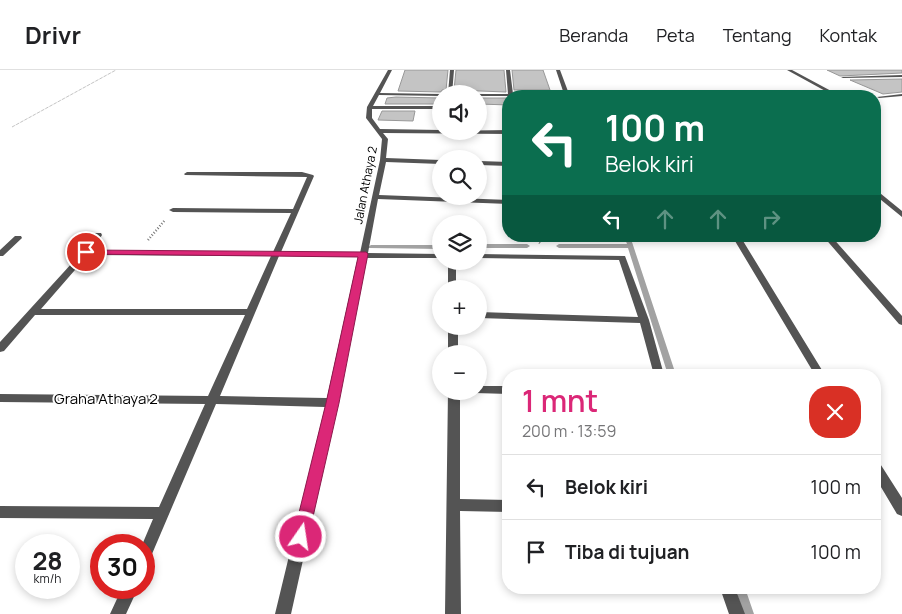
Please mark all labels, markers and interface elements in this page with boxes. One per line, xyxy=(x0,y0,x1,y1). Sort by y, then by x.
text: Drivr xyxy=(25,18,81,51)
text: Beranda xyxy=(559,23,628,47)
text: Peta xyxy=(656,23,695,47)
text: Tentang xyxy=(723,23,792,47)
text: Kontak xyxy=(820,23,877,47)
map controls xyxy=(432,85,487,400)
button: sound xyxy=(432,85,487,140)
text: 100 m xyxy=(605,104,705,152)
icon: left xyxy=(522,110,587,175)
street label: Jalan Athaya 2 xyxy=(349,145,381,225)
text: Belok kiri xyxy=(605,149,694,179)
button: search xyxy=(432,150,487,205)
icon: left xyxy=(598,205,626,233)
icon: ahead xyxy=(651,205,679,233)
icon: ahead xyxy=(704,205,732,233)
icon: right xyxy=(757,205,785,233)
button: layers xyxy=(432,215,487,270)
pin xyxy=(65,231,107,273)
icon: arrive xyxy=(72,238,100,266)
button: + xyxy=(432,280,487,335)
button: − xyxy=(432,345,487,400)
text: 1 mnt xyxy=(522,380,598,421)
button: close xyxy=(809,386,861,438)
street label: Graha Athaya 2 xyxy=(54,388,158,409)
text: 200 m · 13:59 xyxy=(522,420,616,442)
icon: left xyxy=(522,473,550,501)
text: Belok kiri xyxy=(565,474,648,500)
text: 100 m xyxy=(810,474,861,500)
position arrow xyxy=(274,510,326,562)
speed limit sign: 30 xyxy=(90,534,155,599)
icon: arrive xyxy=(522,538,550,566)
text: Tiba di tujuan xyxy=(565,539,689,565)
text: 100 m xyxy=(810,539,861,565)
text: 28 xyxy=(32,543,63,578)
text: km/h xyxy=(34,570,61,587)

